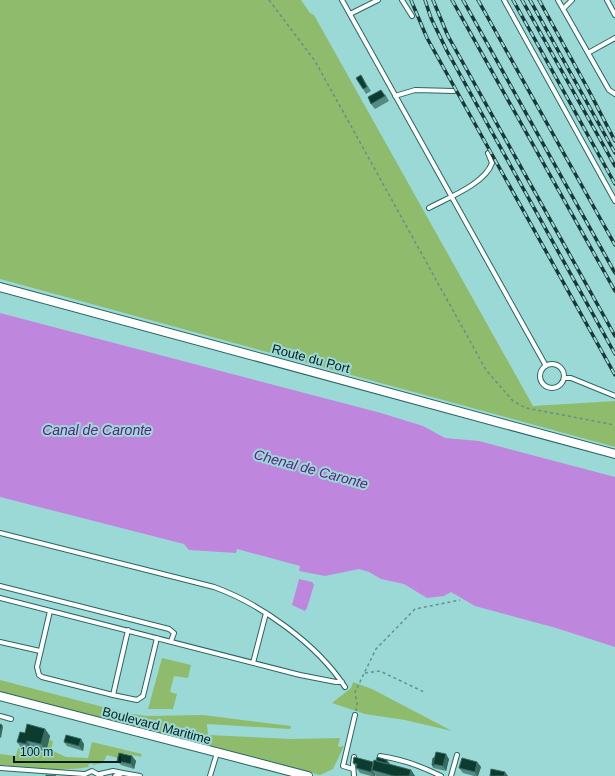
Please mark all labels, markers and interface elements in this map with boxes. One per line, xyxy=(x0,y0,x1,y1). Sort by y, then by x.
street label: Route du Port xyxy=(270,341,352,376)
water label: Canal de Caronte xyxy=(42,422,152,438)
water label: Chenal de Caronte xyxy=(252,446,370,492)
street label: Boulevard Maritime xyxy=(101,704,213,747)
scale bar xyxy=(14,738,120,764)
text: 100 m xyxy=(20,745,53,759)

